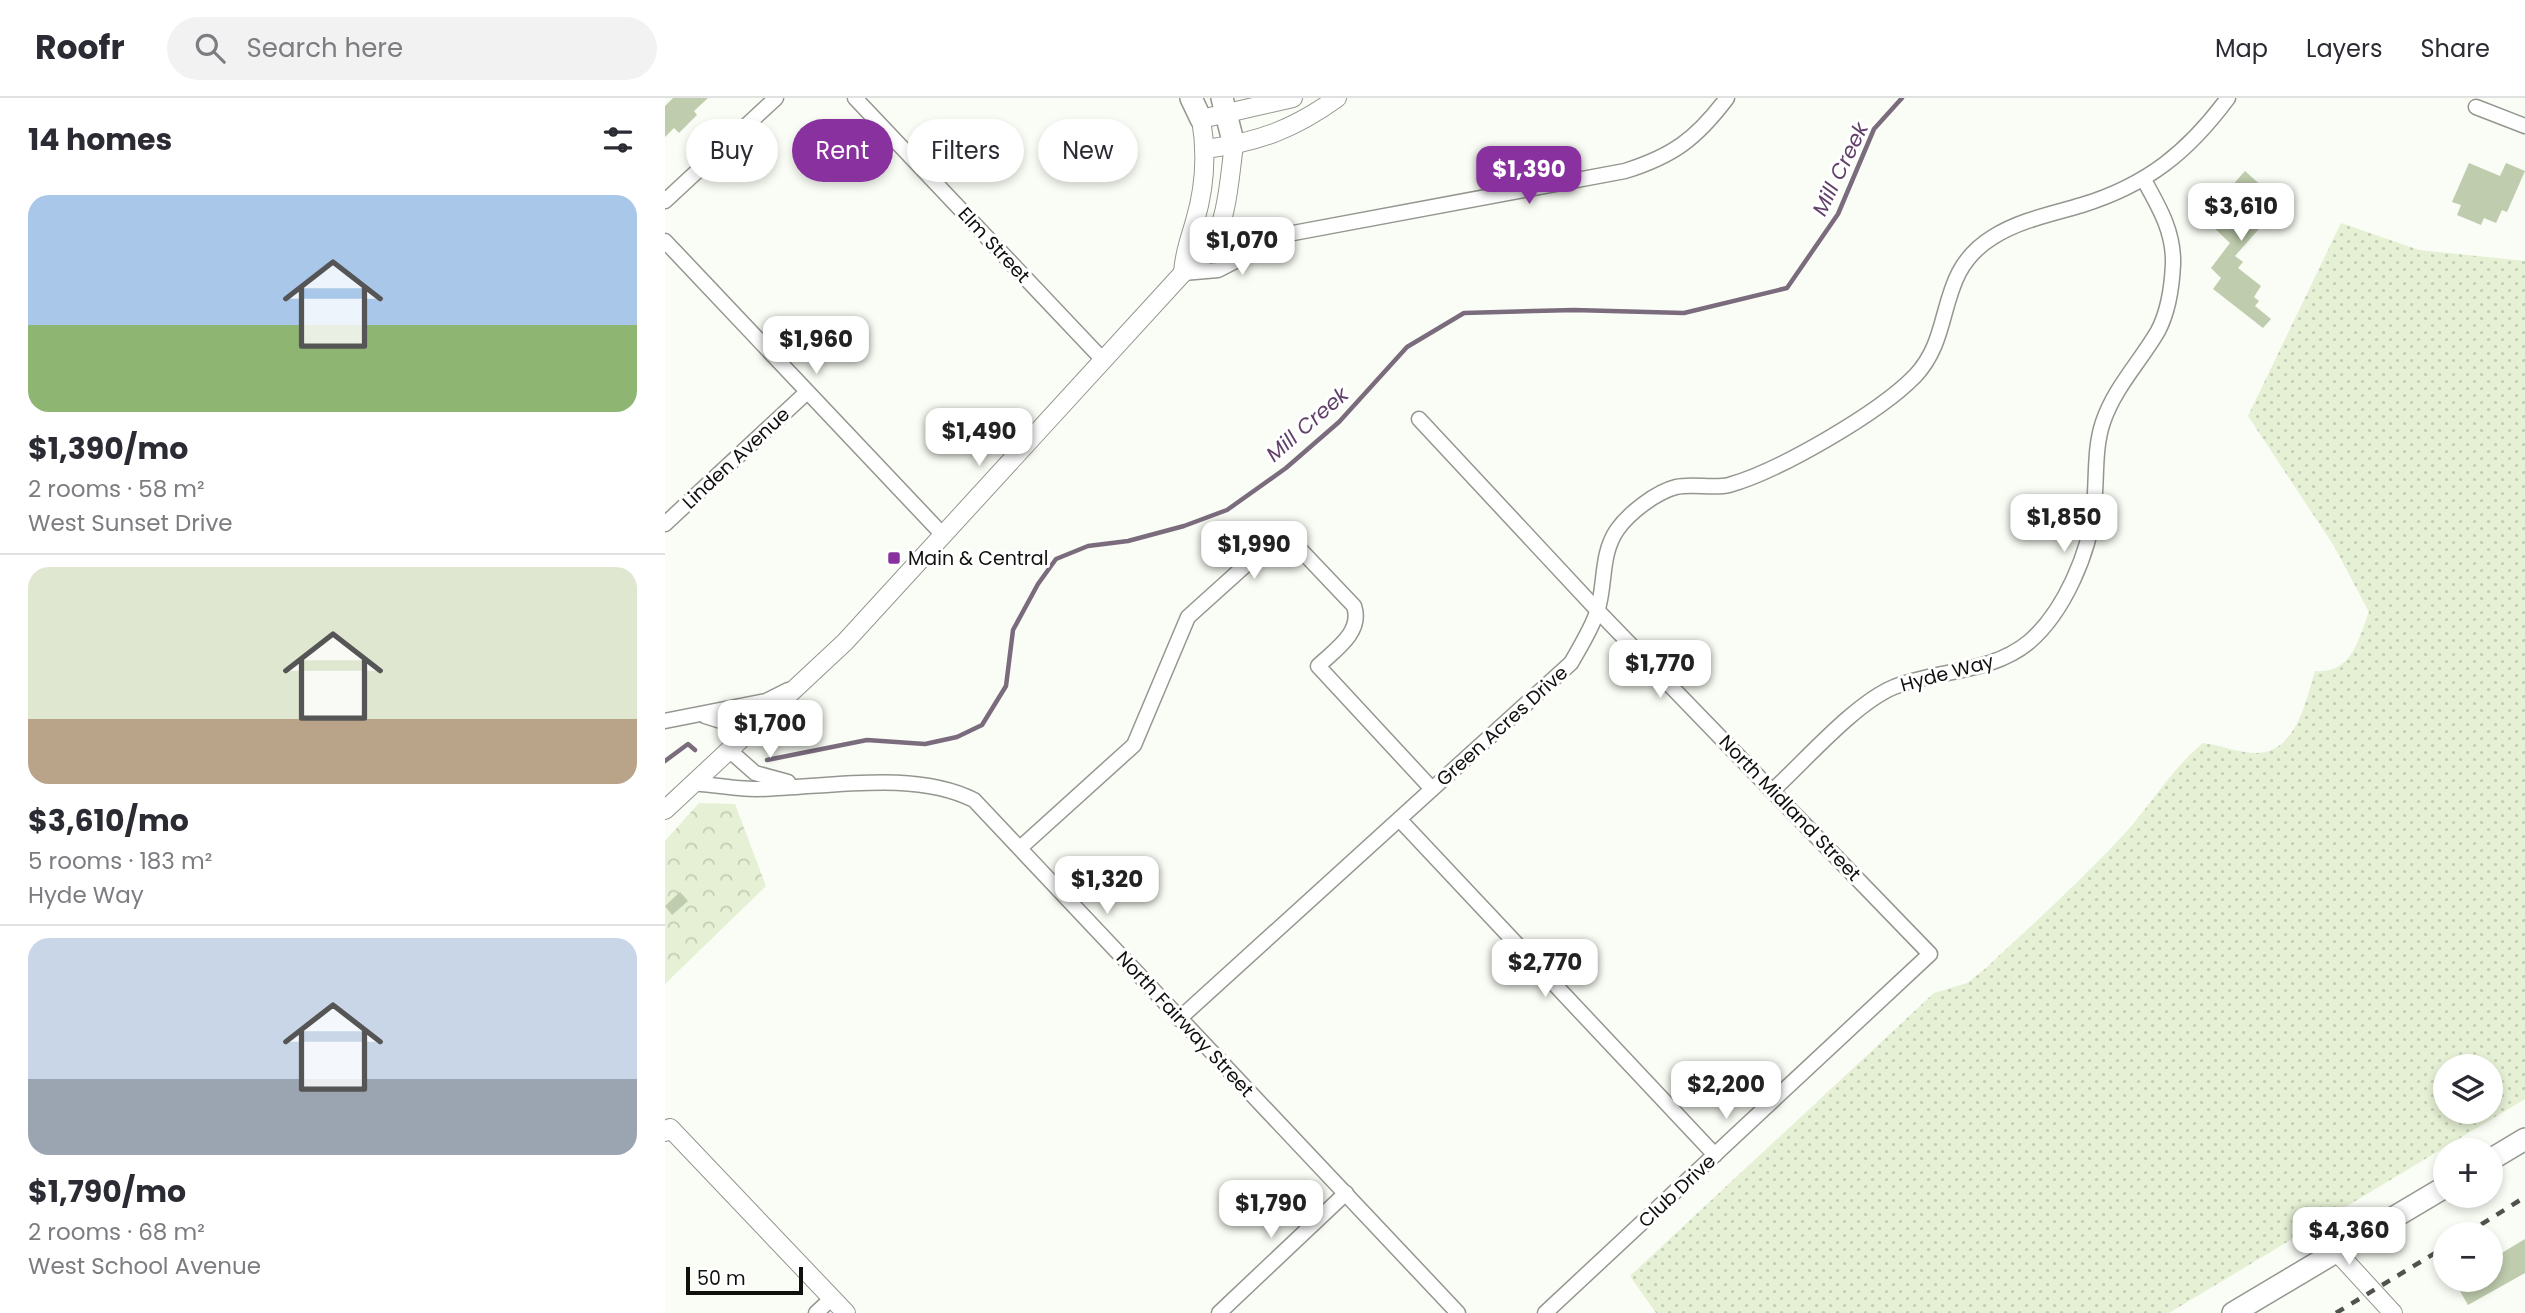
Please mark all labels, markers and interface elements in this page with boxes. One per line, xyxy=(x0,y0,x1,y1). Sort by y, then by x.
search box xyxy=(167,17,657,80)
text: Roofr xyxy=(35,24,125,71)
icon: search xyxy=(191,29,229,67)
text: Search here xyxy=(247,30,403,66)
text: Map xyxy=(2215,32,2268,65)
text: Layers xyxy=(2306,32,2382,65)
text: Share xyxy=(2420,32,2490,65)
water label: Mill Creek xyxy=(1805,116,1876,221)
text: 14 homes xyxy=(28,118,172,161)
chip: Buy xyxy=(686,119,778,182)
chip: Rent xyxy=(792,119,893,182)
chip: Filters xyxy=(907,119,1024,182)
chip: New xyxy=(1038,119,1138,182)
icon: filters xyxy=(599,121,637,159)
pin: $1,390 xyxy=(1472,146,1586,206)
text: $1,390 xyxy=(1492,153,1566,185)
pin: $3,610 xyxy=(2184,184,2298,243)
text: $3,610 xyxy=(2204,190,2278,222)
street label: Elm Street xyxy=(952,201,1036,289)
pin: $1,070 xyxy=(1185,218,1299,277)
text: $1,070 xyxy=(1206,224,1278,256)
icon: home xyxy=(270,241,396,367)
pin: $1,960 xyxy=(759,316,873,376)
text: $1,960 xyxy=(779,323,853,355)
water label: Mill Creek xyxy=(1259,379,1355,468)
street label: Linden Avenue xyxy=(676,401,796,515)
pin: $1,490 xyxy=(922,408,1036,468)
text: $1,490 xyxy=(941,415,1017,447)
text: $1,390/mo xyxy=(28,427,188,470)
text: 2 rooms · 58 m² xyxy=(28,473,205,505)
pin: $1,850 xyxy=(2007,494,2121,554)
text: $1,850 xyxy=(2026,501,2102,533)
text: West Sunset Drive xyxy=(28,507,233,539)
pin: $1,990 xyxy=(1197,522,1311,581)
text: $1,990 xyxy=(1217,528,1291,560)
place label: Main & Central xyxy=(908,545,1048,572)
marker: Main & Central xyxy=(886,550,902,566)
icon: home xyxy=(270,613,396,739)
pin: $1,770 xyxy=(1603,640,1717,700)
text: $1,770 xyxy=(1625,647,1695,679)
street label: Hyde Way xyxy=(1897,648,1997,698)
street label: Green Acres Drive xyxy=(1430,660,1574,792)
pin: $1,700 xyxy=(713,700,827,760)
text: $1,700 xyxy=(734,707,806,739)
street label: North Midland Street xyxy=(1713,729,1867,887)
text: $3,610/mo xyxy=(28,799,189,842)
text: 5 rooms · 183 m² xyxy=(28,845,212,877)
pin: $1,320 xyxy=(1050,856,1164,916)
text: $1,320 xyxy=(1071,863,1143,895)
text: Hyde Way xyxy=(28,879,144,911)
pin: $2,770 xyxy=(1488,940,1602,999)
street label: North Fairway Street xyxy=(1110,945,1260,1103)
text: $2,770 xyxy=(1508,946,1582,978)
icon: home xyxy=(270,984,396,1110)
map controls xyxy=(2433,1054,2503,1292)
button: layers xyxy=(2433,1054,2503,1124)
pin: $2,200 xyxy=(1669,1062,1783,1121)
text: $2,200 xyxy=(1687,1068,1765,1100)
button: + xyxy=(2433,1138,2503,1208)
street label: Club Drive xyxy=(1632,1148,1722,1234)
text: $1,790/mo xyxy=(28,1170,186,1213)
pin: $1,790 xyxy=(1214,1180,1328,1240)
text: $1,790 xyxy=(1235,1187,1307,1219)
pin: $4,360 xyxy=(2292,1208,2406,1267)
text: $4,360 xyxy=(2309,1214,2389,1246)
text: 2 rooms · 68 m² xyxy=(28,1216,205,1248)
button: − xyxy=(2433,1222,2503,1292)
text: West School Avenue xyxy=(28,1250,261,1282)
scale bar xyxy=(686,1264,803,1296)
text: 50 m xyxy=(697,1265,746,1292)

